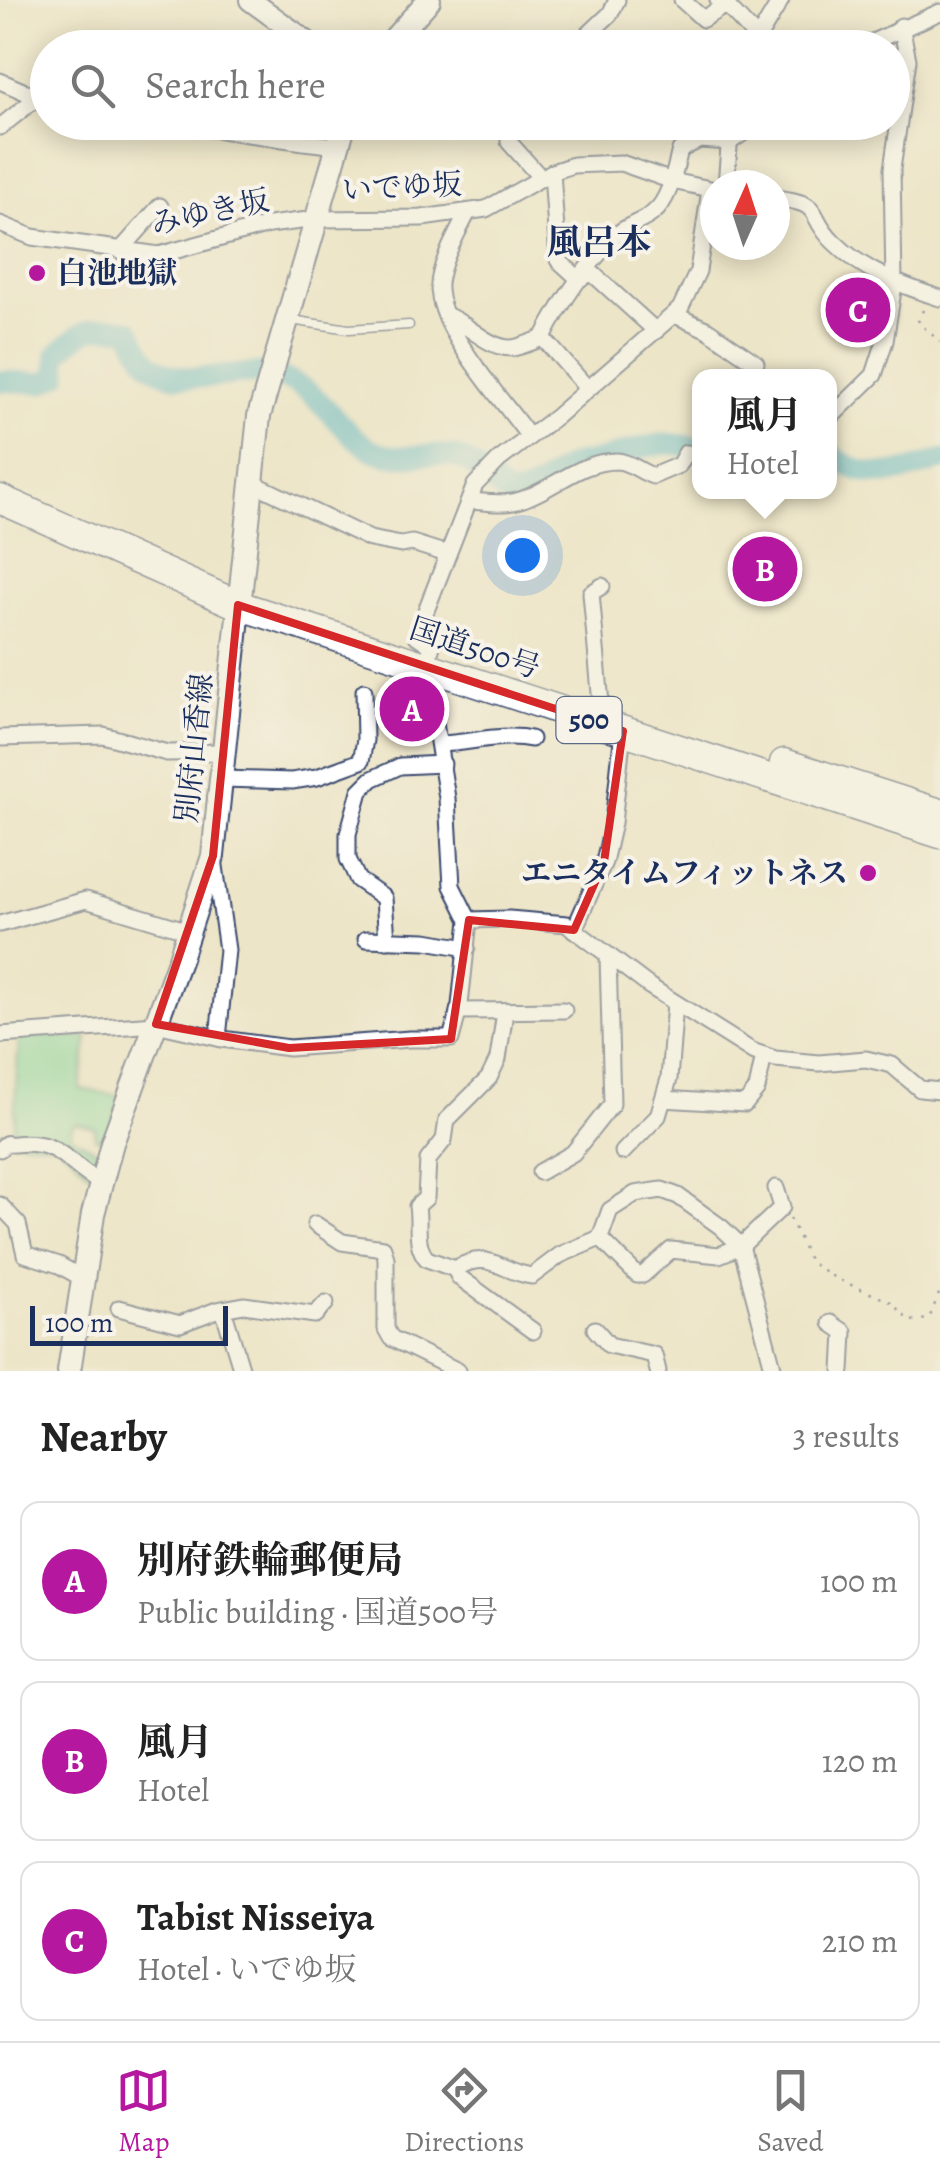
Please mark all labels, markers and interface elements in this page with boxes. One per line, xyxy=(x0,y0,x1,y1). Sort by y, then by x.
search box xyxy=(30,30,910,140)
icon: search xyxy=(65,58,120,113)
text: Search here xyxy=(145,59,326,111)
street label: いでゆ坂 xyxy=(341,164,463,210)
north arrow xyxy=(700,170,790,260)
street label: みゆき坂 xyxy=(147,180,273,244)
district label: 風呂本 xyxy=(546,218,652,266)
place label: 白池地獄 xyxy=(57,253,177,293)
marker: 白池地獄 xyxy=(26,262,48,284)
pin: C xyxy=(826,272,890,348)
popup xyxy=(692,369,837,499)
text: 風月 xyxy=(726,389,803,441)
text: Hotel xyxy=(726,441,799,485)
your location xyxy=(497,530,548,581)
pin: B xyxy=(732,532,798,606)
street label: 国道500号 xyxy=(405,608,545,688)
street label: 別府山香線 xyxy=(166,671,222,825)
pin: A xyxy=(380,672,444,746)
road number: 500 xyxy=(556,697,622,743)
place label: エニタイムフィットネス xyxy=(521,853,848,893)
marker: エニタイムフィットネス xyxy=(857,862,879,884)
scale bar xyxy=(30,1301,228,1346)
text: 100 m xyxy=(45,1304,113,1342)
text: Nearby xyxy=(40,1408,167,1465)
text: 3 results xyxy=(793,1414,900,1458)
text: 別府鉄輪郵便局 xyxy=(137,1534,403,1586)
text: A xyxy=(64,1559,85,1603)
text: 100 m xyxy=(820,1559,898,1603)
text: Public building · 国道500号 xyxy=(137,1590,498,1634)
text: 風月 xyxy=(137,1716,213,1768)
text: B xyxy=(64,1739,85,1783)
text: 120 m xyxy=(822,1739,898,1783)
text: Hotel xyxy=(137,1768,209,1812)
text: Tabist Nisseiya xyxy=(137,1891,375,1943)
text: C xyxy=(65,1919,84,1963)
text: 210 m xyxy=(822,1919,898,1963)
text: Hotel · いでゆ坂 xyxy=(137,1947,356,1991)
tab: Map xyxy=(116,2063,171,2161)
tab: Directions xyxy=(404,2063,524,2161)
tab: Saved xyxy=(757,2063,824,2161)

